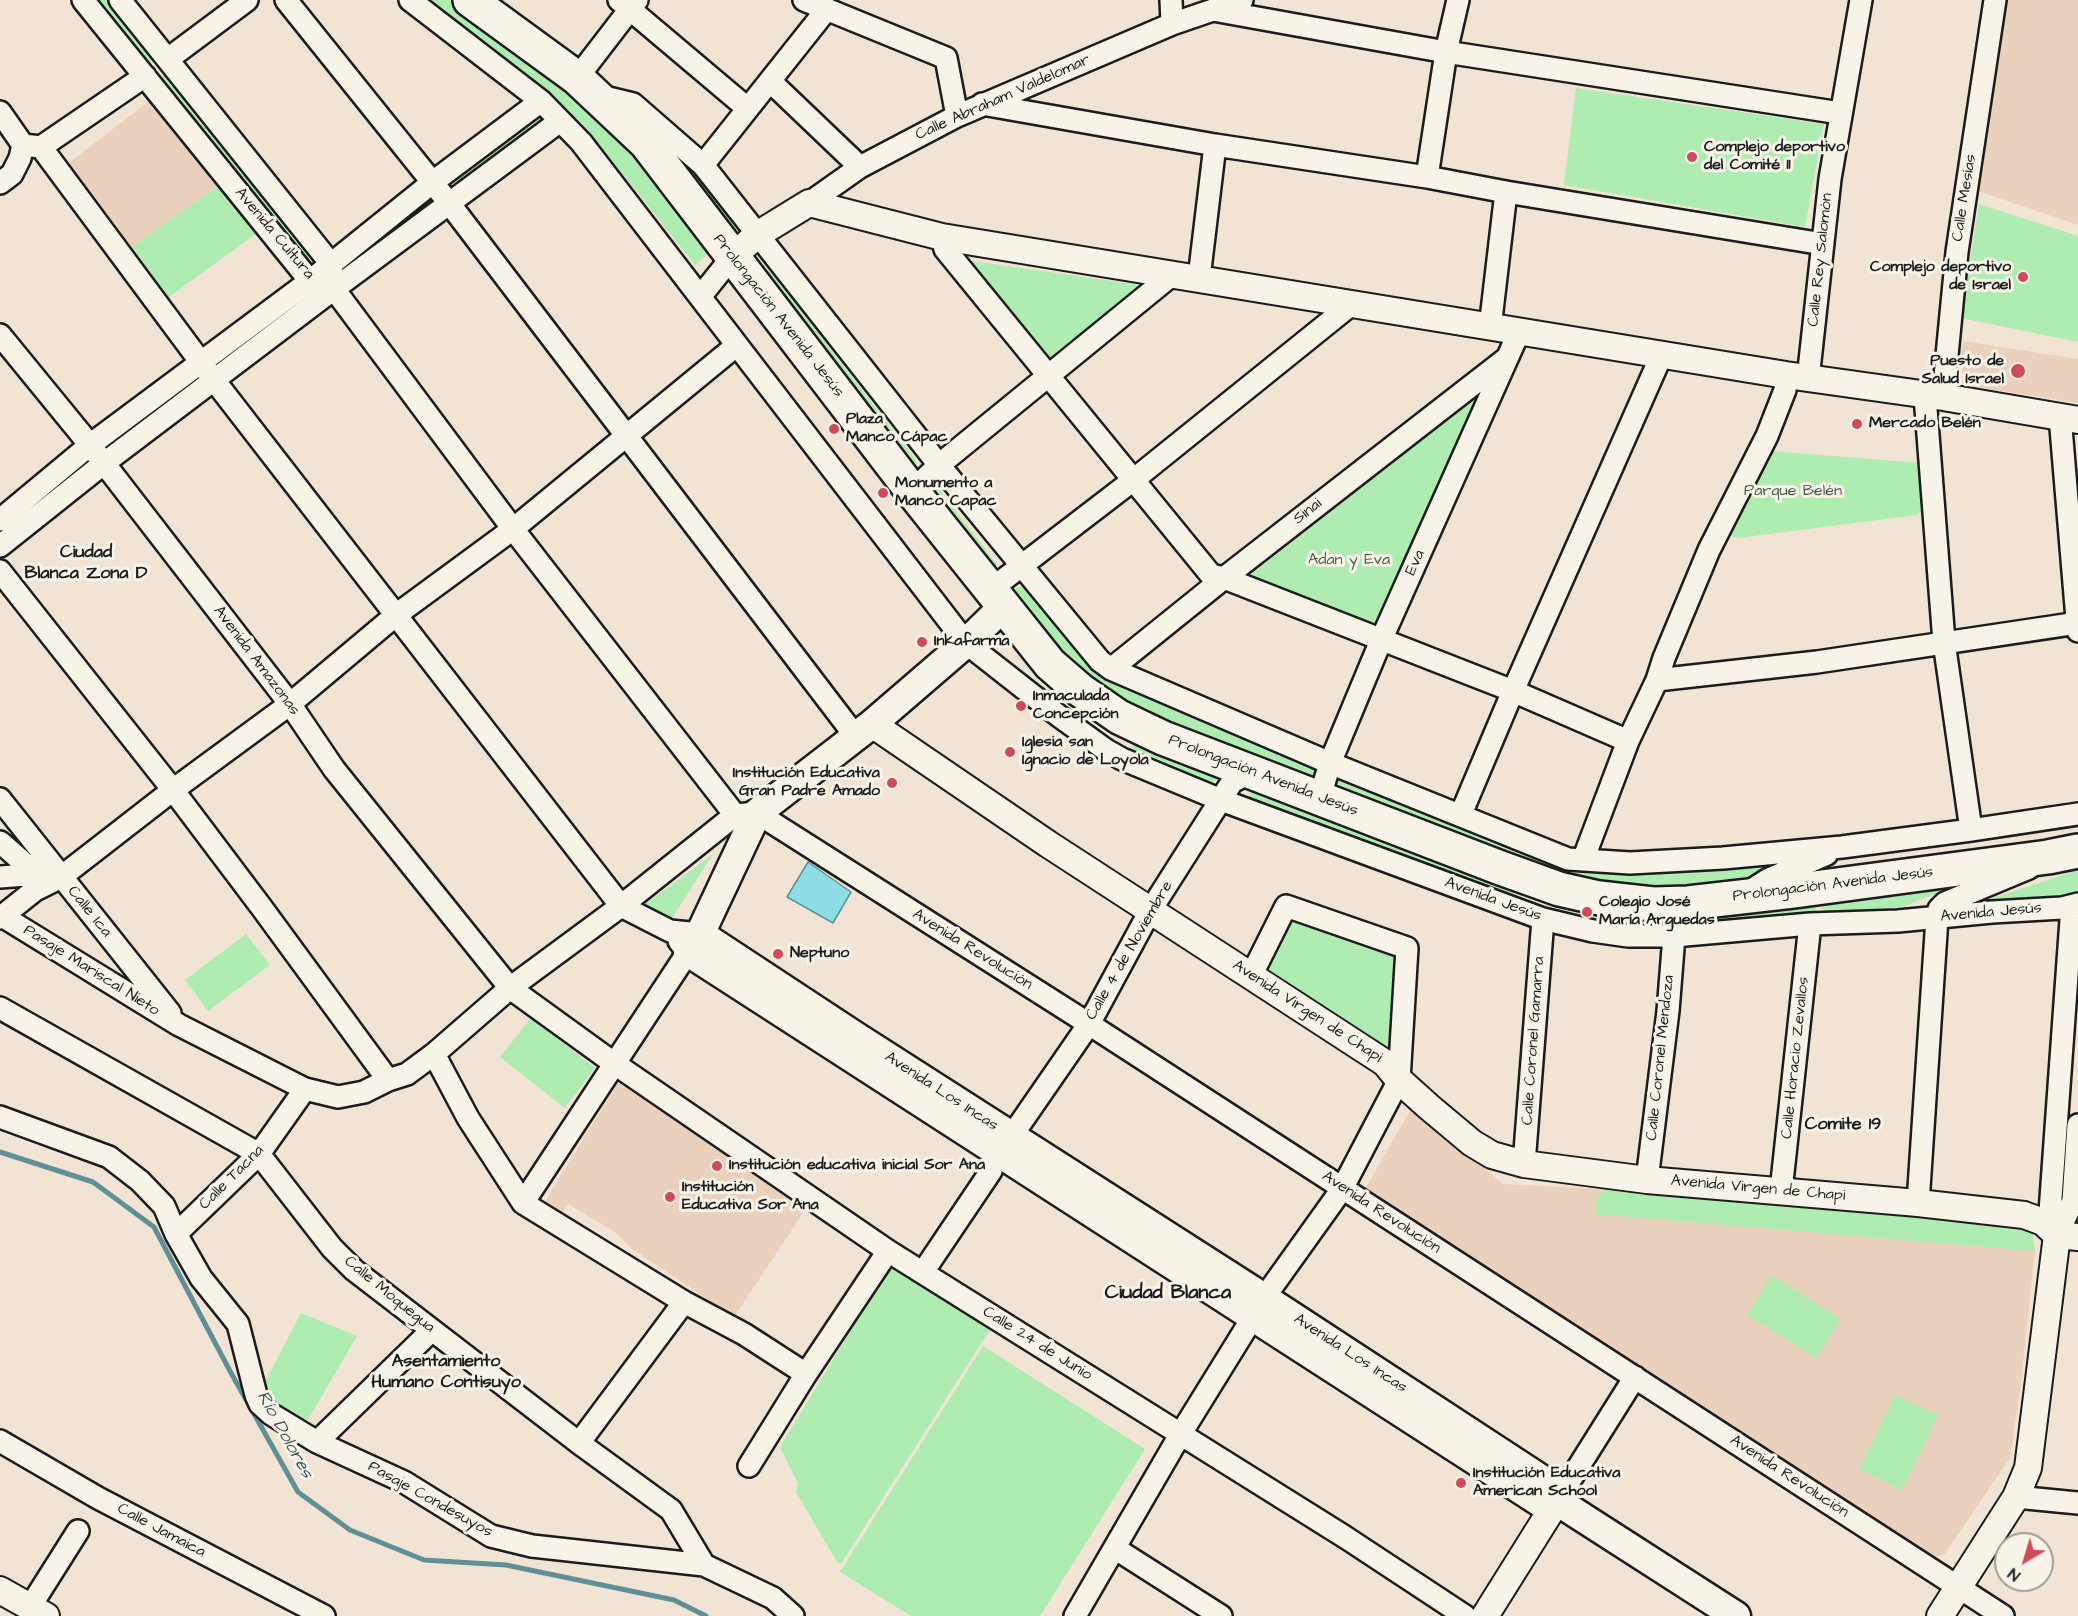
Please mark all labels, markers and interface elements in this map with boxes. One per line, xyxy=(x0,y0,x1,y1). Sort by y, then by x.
street label: Calle Abraham Valdelomar xyxy=(913,51,1093,145)
place label: Complejo deportivo del Comité 11 xyxy=(1704,138,1845,176)
marker: Complejo deportivo del Comité 11 xyxy=(1685,150,1699,164)
street label: Calle Mesías xyxy=(1949,153,1981,243)
street label: Avenida Cultura xyxy=(230,184,318,284)
street label: Calle Rey Salomón xyxy=(1804,192,1838,328)
street label: Prolongación Avenida Jesús xyxy=(708,231,848,401)
place label: Complejo deportivo de Israel xyxy=(1870,258,2011,296)
marker: Complejo deportivo de Israel xyxy=(2016,270,2030,284)
place label: Puesto de Salud Israel xyxy=(1922,352,2004,390)
marker: Puesto de Salud Israel xyxy=(2009,362,2027,380)
place label: Plaza Manco Cápac xyxy=(846,410,948,448)
place label: Mercado Belén xyxy=(1869,414,1981,434)
marker: Mercado Belén xyxy=(1850,417,1864,431)
marker: Plaza Manco Cápac xyxy=(827,422,841,436)
place label: Monumento a Manco Capac xyxy=(895,474,997,512)
park label: Parque Belén xyxy=(1744,482,1842,502)
marker: Monumento a Manco Capac xyxy=(876,486,890,500)
street label: Sinai xyxy=(1290,495,1326,529)
district label: Ciudad Blanca Zona D xyxy=(25,542,147,584)
street label: Eva xyxy=(1402,547,1430,579)
park label: Adan y Eva xyxy=(1308,551,1390,571)
street label: Avenida Amazonas xyxy=(209,602,303,720)
place label: Inkafarma xyxy=(934,632,1009,652)
marker: Inkafarma xyxy=(915,635,929,649)
place label: Inmaculada Concepción xyxy=(1033,687,1119,725)
marker: Inmaculada Concepción xyxy=(1014,699,1028,713)
street label: Prolongación Avenida Jesús xyxy=(1165,731,1361,821)
place label: Iglesia san Ignacio de Loyola xyxy=(1022,733,1149,771)
marker: Iglesia san Ignacio de Loyola xyxy=(1003,745,1017,759)
place label: Institución Educativa Gran Padre Amado xyxy=(733,764,880,802)
marker: Institución Educativa Gran Padre Amado xyxy=(885,776,899,790)
street label: Prolongación Avenida Jesús xyxy=(1732,863,1934,907)
street label: Avenida Jesús xyxy=(1442,874,1544,926)
street label: Calle 4 de Noviembre xyxy=(1082,878,1178,1024)
street label: Calle Ica xyxy=(63,883,115,941)
place label: Colegio José María Arguedas xyxy=(1599,893,1715,931)
street label: Avenida Jesús xyxy=(1940,899,2042,927)
street label: Avenida Revolución xyxy=(908,905,1036,995)
marker: Colegio José María Arguedas xyxy=(1580,905,1594,919)
street label: Pasaje Mariscal Nieto xyxy=(19,921,163,1021)
place label: Neptuno xyxy=(790,944,849,964)
marker: Neptuno xyxy=(771,947,785,961)
street label: Avenida Virgen de Chapi xyxy=(1228,956,1386,1068)
street label: Calle Coronel Gamarra xyxy=(1519,956,1549,1126)
street label: Calle Coronel Mendoza xyxy=(1643,974,1679,1142)
street label: Calle Horacio Zevallos xyxy=(1778,976,1814,1140)
street label: Avenida Los Incas xyxy=(881,1048,1001,1136)
district label: Comite 19 xyxy=(1805,1114,1881,1136)
street label: Calle Tacna xyxy=(196,1142,268,1214)
place label: Institución educativa inicial Sor Ana xyxy=(729,1156,985,1176)
marker: Institución educativa inicial Sor Ana xyxy=(710,1159,724,1173)
street label: Avenida Revolución xyxy=(1318,1167,1444,1259)
street label: Avenida Virgen de Chapi xyxy=(1670,1172,1846,1206)
place label: Institución Educativa Sor Ana xyxy=(682,1178,819,1216)
marker: Institución Educativa Sor Ana xyxy=(663,1190,677,1204)
street label: Calle Moquegua xyxy=(340,1253,438,1337)
district label: Ciudad Blanca xyxy=(1105,1282,1231,1306)
street label: Calle 24 de Junio xyxy=(979,1303,1095,1385)
street label: Avenida Los Incas xyxy=(1290,1310,1410,1398)
district label: Asentamiento Humano Contisuyo xyxy=(371,1351,521,1394)
water label: Río Dolores xyxy=(251,1388,317,1482)
street label: Avenida Revolución xyxy=(1726,1431,1852,1523)
street label: Pasaje Condesuyos xyxy=(364,1458,496,1542)
place label: Institución Educativa American School xyxy=(1473,1464,1620,1502)
marker: Institución Educativa American School xyxy=(1454,1476,1468,1490)
street label: Calle Jamaica xyxy=(113,1500,209,1562)
north arrow xyxy=(1994,1532,2054,1592)
text: N xyxy=(2003,1563,2025,1586)

